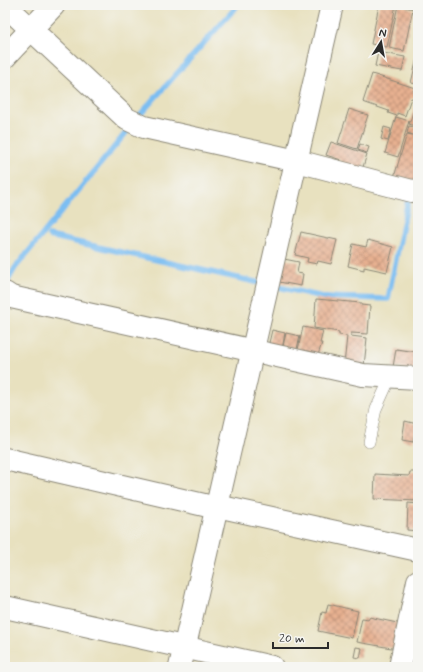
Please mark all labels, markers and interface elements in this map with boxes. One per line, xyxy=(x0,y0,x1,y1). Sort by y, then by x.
north arrow xyxy=(361,22,401,62)
text: N xyxy=(378,26,388,41)
scale bar xyxy=(273,624,328,650)
text: 20 m xyxy=(279,631,305,647)

